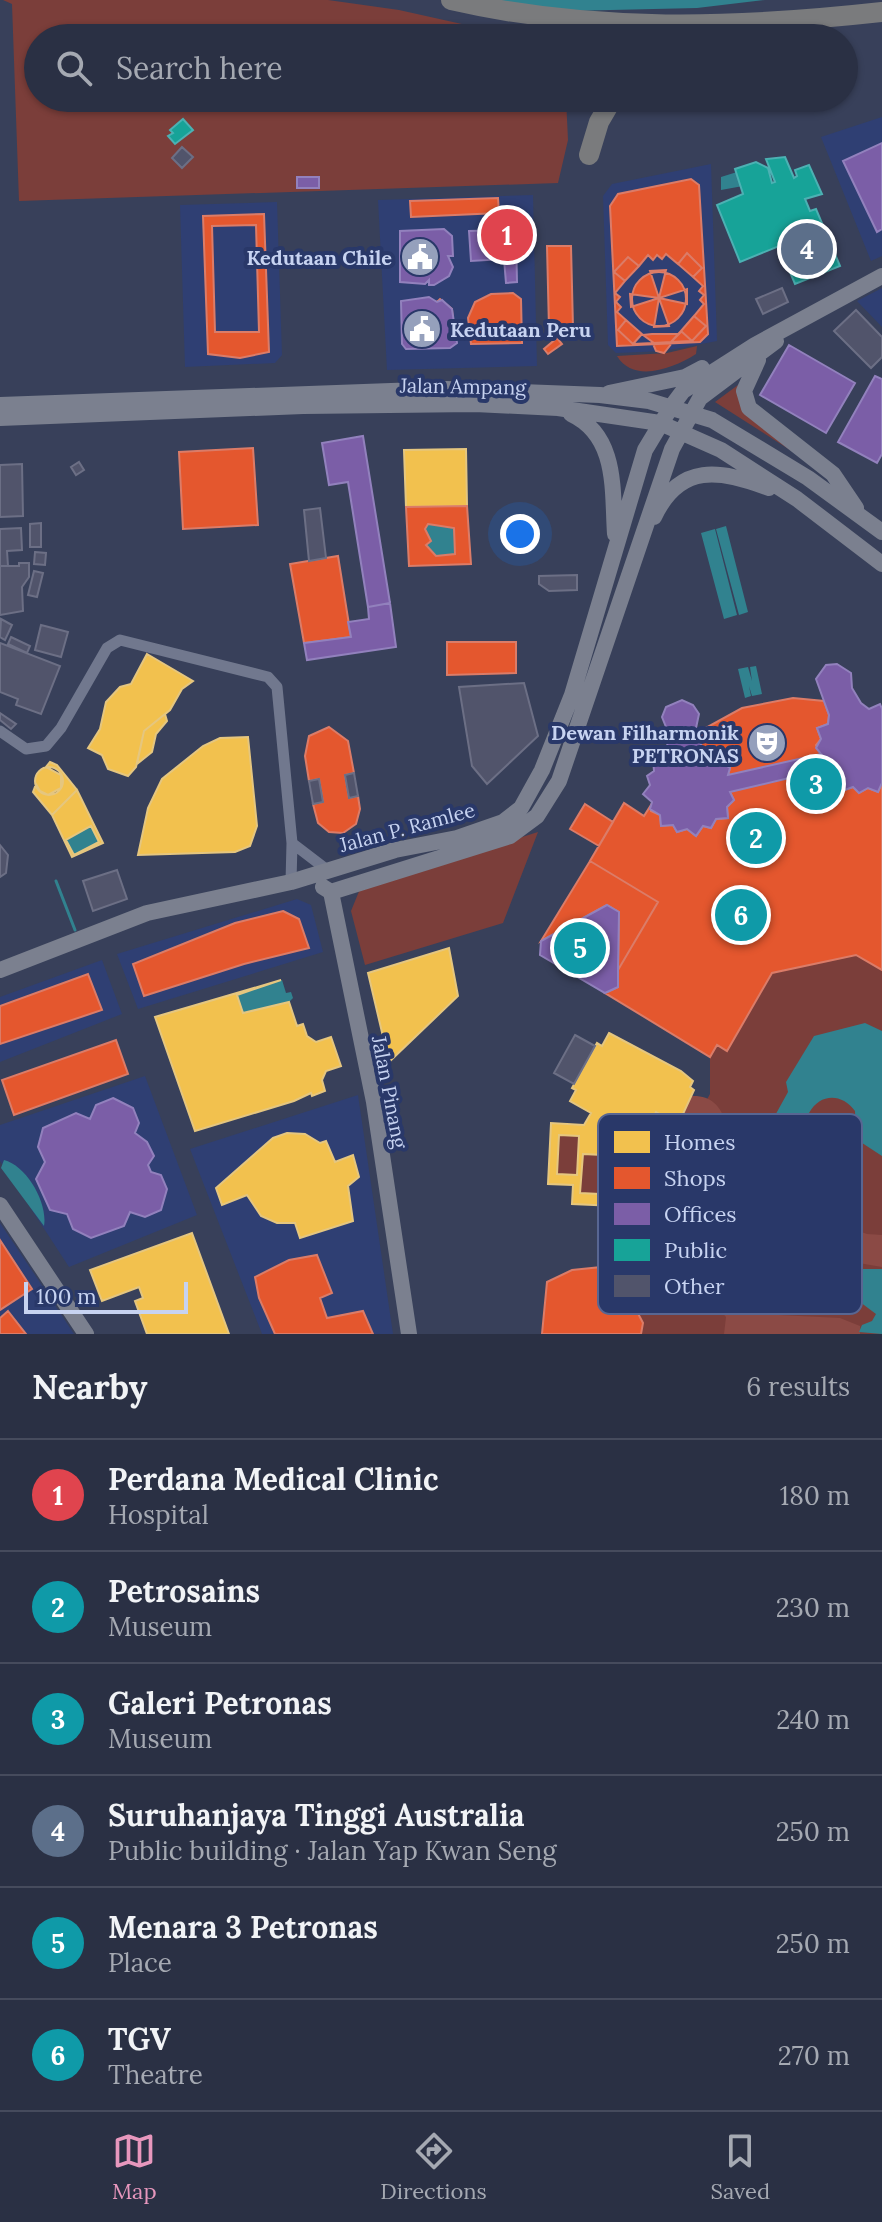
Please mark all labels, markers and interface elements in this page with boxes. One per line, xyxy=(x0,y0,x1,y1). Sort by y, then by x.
search box xyxy=(24,24,858,112)
icon: search xyxy=(52,46,96,90)
text: Search here xyxy=(116,49,283,87)
pin: 1 xyxy=(481,205,533,265)
pin: 4 xyxy=(781,219,833,279)
public building icon: Kedutaan Chile xyxy=(399,236,441,278)
place label: Kedutaan Chile xyxy=(246,245,392,270)
public building icon: Kedutaan Peru xyxy=(401,308,443,350)
place label: Kedutaan Peru xyxy=(450,317,591,342)
street label: Jalan Ampang xyxy=(399,372,527,400)
your location xyxy=(500,514,540,554)
place label: Dewan Filharmonik PETRONAS xyxy=(551,720,739,768)
theatre icon: Dewan Filharmonik PETRONAS xyxy=(746,722,788,764)
pin: 3 xyxy=(790,754,842,814)
street label: Jalan P. Ramlee xyxy=(336,797,478,857)
pin: 2 xyxy=(730,808,782,868)
pin: 6 xyxy=(715,885,767,945)
pin: 5 xyxy=(554,918,606,978)
street label: Jalan Pinang xyxy=(367,1033,413,1151)
legend xyxy=(598,1114,862,1314)
text: Homes xyxy=(664,1128,735,1156)
text: Shops xyxy=(664,1164,726,1192)
text: Offices xyxy=(664,1200,737,1228)
text: Public xyxy=(664,1236,727,1264)
text: Other xyxy=(664,1272,725,1300)
scale bar xyxy=(24,1278,188,1314)
text: 100 m xyxy=(36,1282,97,1310)
text: Nearby xyxy=(32,1365,148,1408)
text: 6 results xyxy=(746,1370,850,1403)
text: Perdana Medical Clinic xyxy=(108,1460,438,1498)
text: 1 xyxy=(53,1479,63,1512)
text: 180 m xyxy=(780,1479,850,1512)
text: Hospital xyxy=(108,1498,209,1531)
text: Petrosains xyxy=(108,1572,260,1610)
text: 2 xyxy=(51,1591,65,1624)
text: 230 m xyxy=(776,1591,850,1624)
text: Museum xyxy=(108,1610,212,1643)
text: Galeri Petronas xyxy=(108,1684,332,1722)
text: 3 xyxy=(51,1703,65,1736)
text: 240 m xyxy=(776,1703,850,1736)
text: Museum xyxy=(108,1722,212,1755)
text: Suruhanjaya Tinggi Australia xyxy=(108,1796,525,1834)
text: 4 xyxy=(51,1815,65,1848)
text: 250 m xyxy=(776,1815,850,1848)
text: Public building · Jalan Yap Kwan Seng xyxy=(108,1834,557,1867)
text: Menara 3 Petronas xyxy=(108,1908,378,1946)
text: 5 xyxy=(51,1927,65,1960)
text: 250 m xyxy=(776,1927,850,1960)
text: Place xyxy=(108,1946,172,1979)
text: TGV xyxy=(108,2020,171,2058)
text: 6 xyxy=(51,2039,65,2072)
text: 270 m xyxy=(778,2039,850,2072)
text: Theatre xyxy=(108,2058,203,2091)
tab: Map xyxy=(112,2129,157,2205)
tab: Directions xyxy=(380,2129,487,2205)
tab: Saved xyxy=(711,2129,770,2205)

